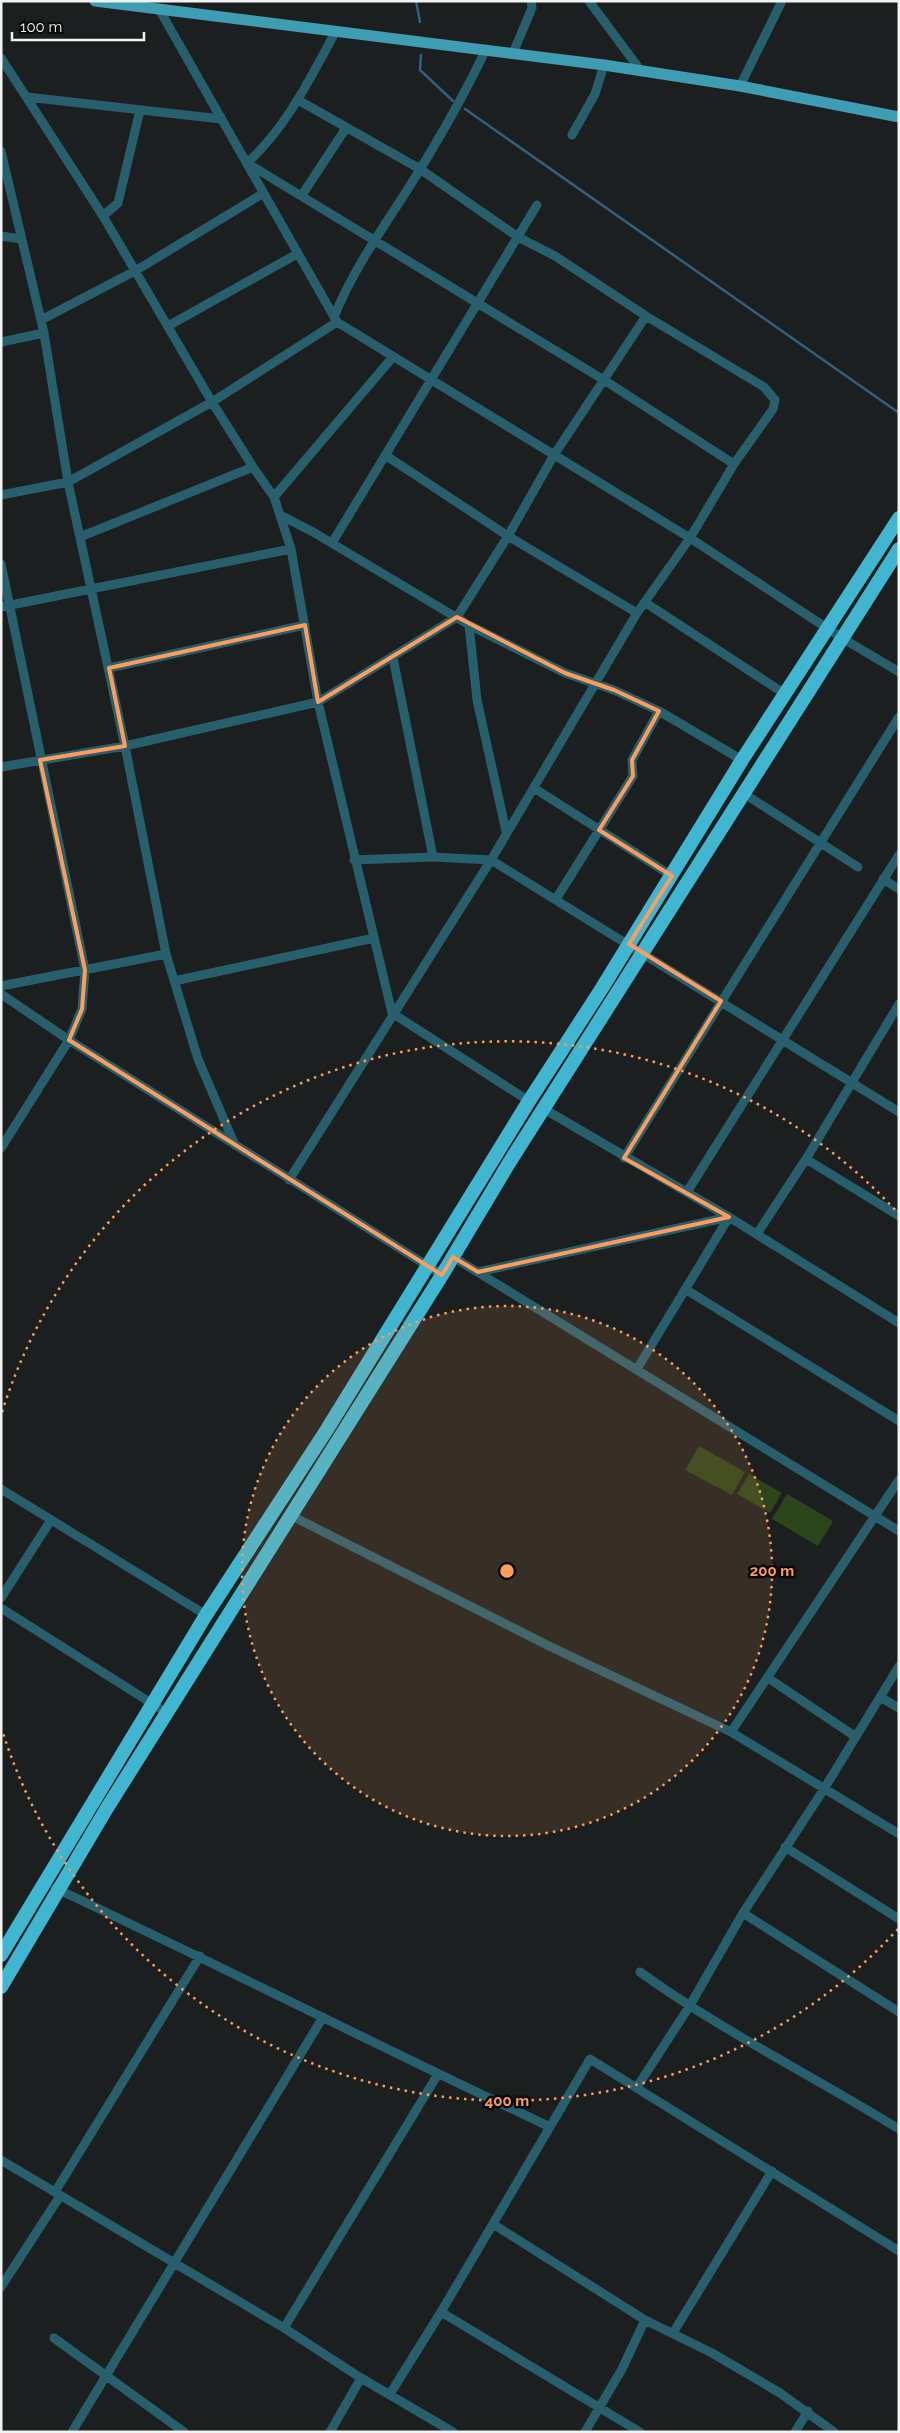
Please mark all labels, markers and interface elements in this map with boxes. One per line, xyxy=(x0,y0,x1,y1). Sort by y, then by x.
scale bar xyxy=(12,10,145,42)
text: 100 m xyxy=(20,18,62,36)
centre of rings xyxy=(498,1562,516,1580)
text: 200 m xyxy=(750,1562,794,1580)
text: 400 m xyxy=(485,2092,529,2110)

